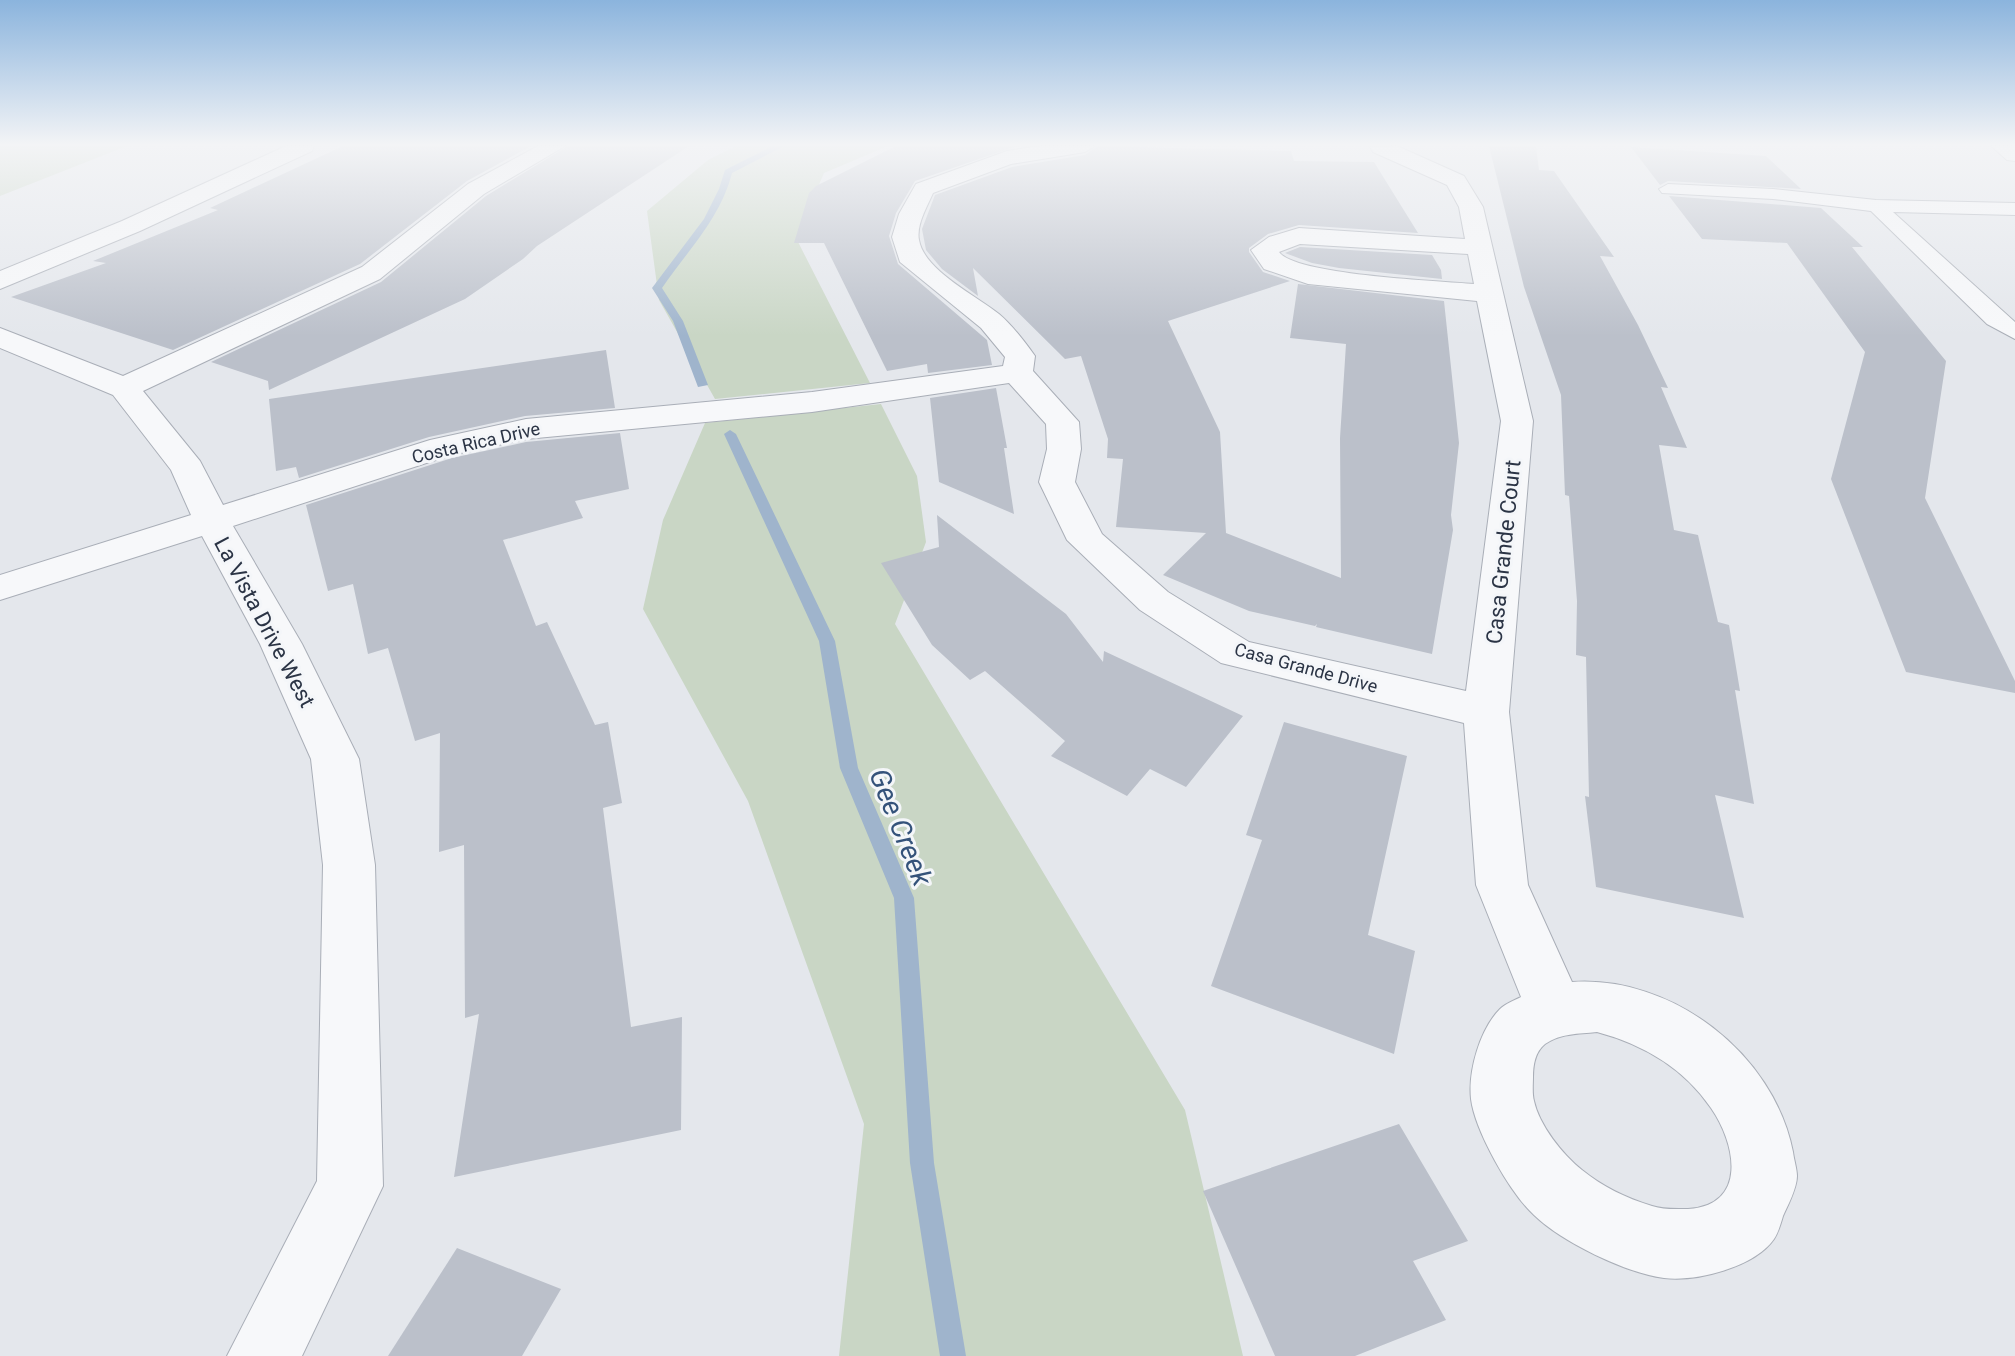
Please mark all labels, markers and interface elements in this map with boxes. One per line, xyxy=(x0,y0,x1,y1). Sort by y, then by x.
street label: Costa Rica Drive xyxy=(410,418,542,467)
street label: Casa Grande Court xyxy=(1481,459,1526,645)
street label: La Vista Drive West xyxy=(209,533,320,711)
street label: Casa Grande Drive xyxy=(1232,638,1380,697)
water label: Gee Creek xyxy=(862,764,939,892)

